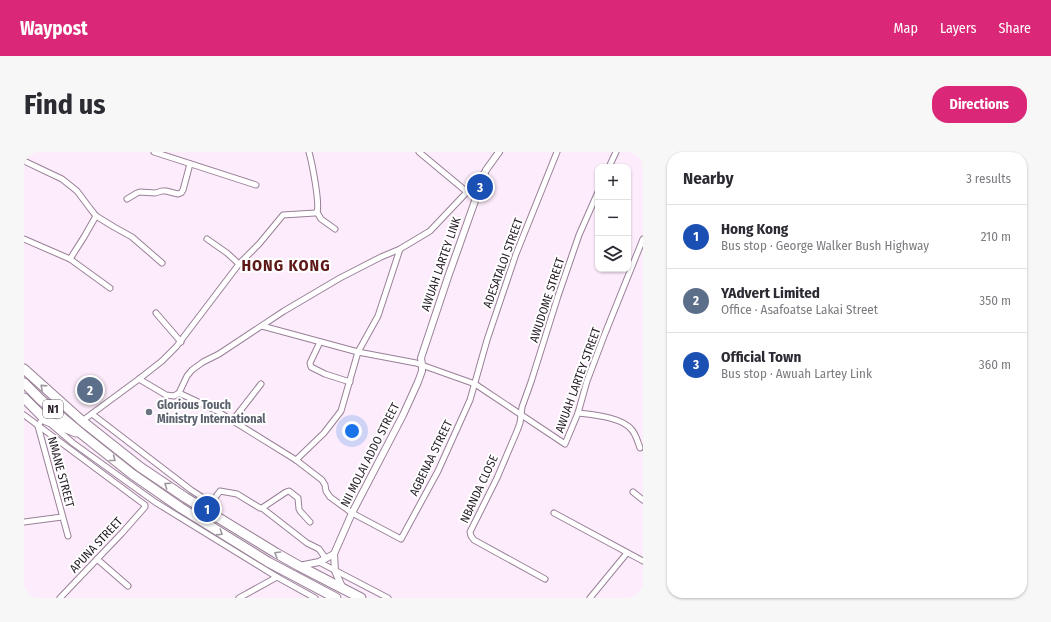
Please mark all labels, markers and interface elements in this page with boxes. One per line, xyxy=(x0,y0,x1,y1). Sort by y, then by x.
text: Waypost xyxy=(20,17,88,40)
text: Map xyxy=(894,20,918,37)
text: Layers xyxy=(940,20,976,37)
text: Share xyxy=(998,20,1031,37)
button: Directions xyxy=(932,86,1027,123)
text: Find us xyxy=(24,88,106,121)
map controls xyxy=(595,164,631,272)
button: + xyxy=(595,164,631,200)
text: Nearby xyxy=(683,168,734,189)
text: 3 results xyxy=(966,171,1011,186)
pin: 3 xyxy=(467,172,493,202)
button: − xyxy=(595,200,631,236)
street label: AWUAH LARTEY LINK xyxy=(418,215,464,313)
street label: ADESATALOI STREET xyxy=(480,216,526,310)
text: Hong Kong xyxy=(721,220,788,238)
text: 1 xyxy=(693,229,699,244)
text: 210 m xyxy=(981,229,1011,244)
button: layers xyxy=(595,236,631,272)
text: Bus stop · George Walker Bush Highway xyxy=(721,238,929,253)
street label: AWUDOME STREET xyxy=(527,255,567,344)
district label: HONG KONG xyxy=(241,256,331,275)
text: YAdvert Limited xyxy=(721,284,820,302)
text: 2 xyxy=(693,293,699,308)
text: 350 m xyxy=(979,293,1011,308)
text: Office · Asafoatse Lakai Street xyxy=(721,302,878,317)
street label: AWUAH LARTEY STREET xyxy=(552,325,604,435)
text: Official Town xyxy=(721,348,801,366)
text: 3 xyxy=(693,357,699,372)
text: 360 m xyxy=(979,357,1011,372)
text: Bus stop · Awuah Lartey Link xyxy=(721,366,872,381)
pin: 2 xyxy=(77,375,103,405)
one-way arrow xyxy=(41,385,48,392)
place label: Glorious Touch Ministry International xyxy=(157,398,266,426)
road number: N1 xyxy=(43,400,63,418)
street label: NII MOLAI ADDO STREET xyxy=(338,400,403,509)
marker: Glorious Touch Ministry International xyxy=(144,407,154,417)
street label: AGBENAA STREET xyxy=(407,417,456,498)
your location xyxy=(342,421,362,441)
street label: NMANE STREET xyxy=(45,435,77,509)
street label: NBANDA CLOSE xyxy=(457,452,501,525)
one-way arrow xyxy=(109,454,116,461)
one-way arrow xyxy=(164,482,171,490)
pin: 1 xyxy=(194,494,220,524)
street label: APUNA STREET xyxy=(67,514,126,576)
one-way arrow xyxy=(216,528,223,535)
one-way arrow xyxy=(274,552,281,559)

